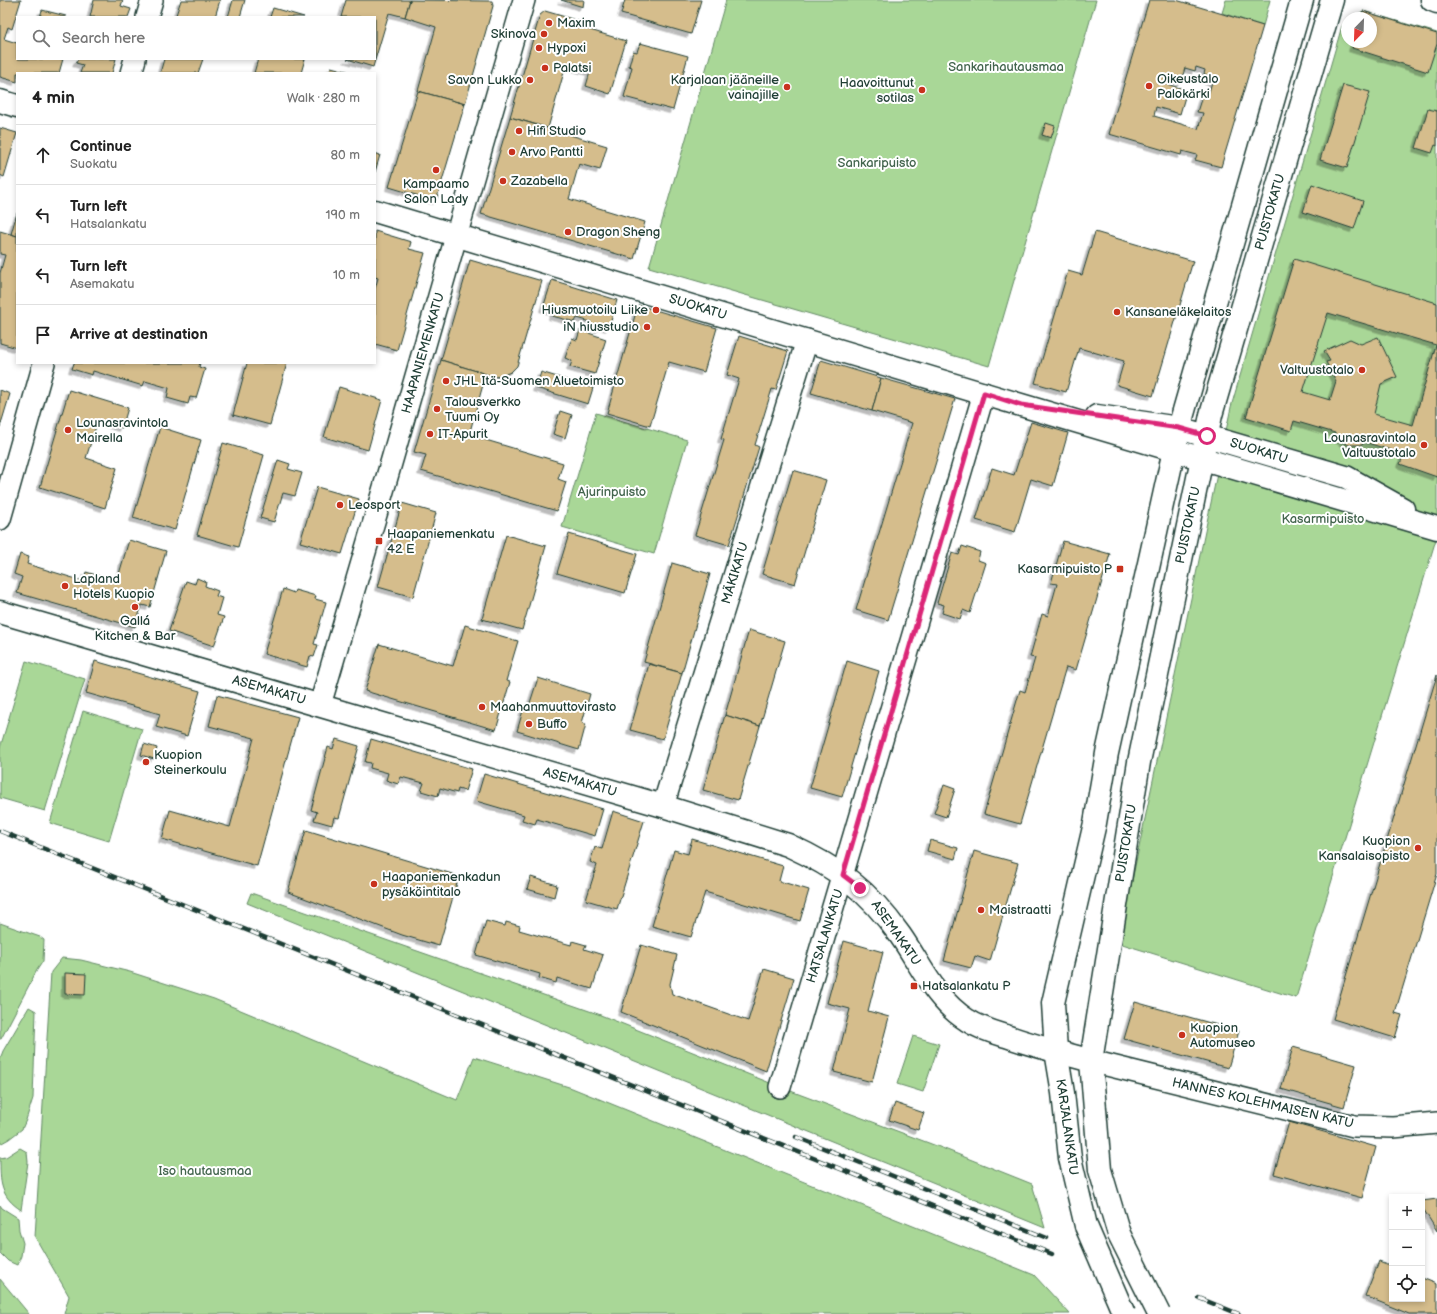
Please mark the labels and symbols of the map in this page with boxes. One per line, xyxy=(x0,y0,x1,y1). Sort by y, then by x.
north arrow xyxy=(1341,12,1377,48)
place label: Maxim xyxy=(557,15,596,31)
marker: Maxim xyxy=(544,18,554,28)
place label: Skinova xyxy=(491,26,536,42)
marker: Skinova xyxy=(539,29,549,39)
place label: Hypoxi xyxy=(547,40,586,56)
marker: Hypoxi xyxy=(534,43,544,53)
park label: Sankarihautausmaa xyxy=(948,59,1064,75)
place label: Palatsi xyxy=(553,60,592,76)
marker: Palatsi xyxy=(540,63,550,73)
place label: Oikeustalo Palokärki xyxy=(1157,71,1219,102)
place label: Savon Lukko xyxy=(448,72,522,88)
place label: Karjalaan jääneille vainajille xyxy=(671,72,779,103)
marker: Savon Lukko xyxy=(525,75,535,85)
place label: Haavoittunut sotilas xyxy=(840,75,915,106)
marker: Oikeustalo Palokärki xyxy=(1144,81,1154,91)
marker: Karjalaan jääneille vainajille xyxy=(782,82,792,92)
marker: Haavoittunut sotilas xyxy=(917,85,927,95)
place label: Hifi Studio xyxy=(527,123,586,139)
marker: Hifi Studio xyxy=(514,126,524,136)
place label: Arvo Pantti xyxy=(520,144,583,160)
marker: Arvo Pantti xyxy=(507,147,517,157)
park label: Sankaripuisto xyxy=(838,155,916,171)
marker: Kampaamo Salon Lady xyxy=(431,165,441,175)
street label: PUISTOKATU xyxy=(1251,172,1289,252)
place label: Zazabella xyxy=(510,173,568,189)
place label: Kampaamo Salon Lady xyxy=(403,176,469,207)
marker: Zazabella xyxy=(498,176,508,186)
place label: Dragon Sheng xyxy=(576,224,660,240)
marker: Dragon Sheng xyxy=(563,227,573,237)
street label: HAAPANIEMENKATU xyxy=(398,291,448,415)
street label: SUOKATU xyxy=(667,291,729,323)
place label: Hiusmuotoilu Liike xyxy=(542,302,648,318)
place label: Kansaneläkelaitos xyxy=(1125,304,1232,320)
marker: Hiusmuotoilu Liike xyxy=(651,305,661,315)
marker: Kansaneläkelaitos xyxy=(1112,307,1122,317)
place label: iN hiusstudio xyxy=(563,319,639,335)
marker: iN hiusstudio xyxy=(642,322,652,332)
place label: Valtuustotalo xyxy=(1280,362,1354,378)
marker: Valtuustotalo xyxy=(1357,365,1367,375)
place label: JHL Itä-Suomen Aluetoimisto xyxy=(454,373,624,389)
marker: JHL Itä-Suomen Aluetoimisto xyxy=(441,376,451,386)
place label: Talousverkko Tuumi Oy xyxy=(445,394,521,425)
marker: Talousverkko Tuumi Oy xyxy=(432,404,442,414)
place label: Lounasravintola Mairella xyxy=(76,415,168,446)
marker: Lounasravintola Mairella xyxy=(63,425,73,435)
place label: IT-Apurit xyxy=(438,426,488,442)
route start xyxy=(1198,427,1216,445)
marker: IT-Apurit xyxy=(425,429,435,439)
place label: Lounasravintola Valtuustotalo xyxy=(1324,430,1416,461)
street label: SUOKATU xyxy=(1228,435,1290,467)
marker: Lounasravintola Valtuustotalo xyxy=(1419,440,1429,450)
park label: Ajurinpuisto xyxy=(578,484,646,500)
street label: PUISTOKATU xyxy=(1172,485,1204,565)
place label: Leosport xyxy=(348,497,400,513)
marker: Leosport xyxy=(335,500,345,510)
park label: Kasarmipuisto xyxy=(1282,511,1365,527)
place label: Haapaniemenkatu 42 E xyxy=(387,526,495,557)
marker: Haapaniemenkatu 42 E xyxy=(374,536,384,546)
street label: MÄKIKATU xyxy=(718,540,752,606)
place label: Kasarmipuisto P xyxy=(1017,561,1112,577)
marker: Kasarmipuisto P xyxy=(1115,564,1125,574)
place label: Lapland Hotels Kuopio xyxy=(73,571,155,602)
marker: Lapland Hotels Kuopio xyxy=(60,581,70,591)
marker: Gallá Kitchen & Bar xyxy=(130,602,140,612)
place label: Gallá Kitchen & Bar xyxy=(95,613,176,644)
street label: ASEMAKATU xyxy=(230,672,308,708)
place label: Maahanmuuttovirasto xyxy=(490,699,616,715)
marker: Maahanmuuttovirasto xyxy=(477,702,487,712)
place label: Buffo xyxy=(537,716,567,732)
marker: Buffo xyxy=(524,719,534,729)
place label: Kuopion Steinerkoulu xyxy=(154,747,227,778)
marker: Kuopion Steinerkoulu xyxy=(141,757,151,767)
street label: ASEMAKATU xyxy=(541,764,619,800)
street label: PUISTOKATU xyxy=(1112,803,1140,883)
place label: Kuopion Kansalaisopisto xyxy=(1318,833,1410,864)
marker: Kuopion Kansalaisopisto xyxy=(1413,843,1423,853)
place label: Haapaniemenkadun pysäköintitalo xyxy=(382,869,501,900)
marker: Haapaniemenkadun pysäköintitalo xyxy=(369,879,379,889)
route end xyxy=(851,879,869,897)
street label: HATSALANKATU xyxy=(803,887,847,985)
street label: ASEMAKATU xyxy=(868,897,924,969)
place label: Maistraatti xyxy=(989,902,1051,918)
marker: Maistraatti xyxy=(976,905,986,915)
place label: Hatsalankatu P xyxy=(922,978,1010,994)
marker: Hatsalankatu P xyxy=(909,981,919,991)
place label: Kuopion Automuseo xyxy=(1190,1020,1256,1051)
marker: Kuopion Automuseo xyxy=(1177,1030,1187,1040)
street label: HANNES KOLEHMAISEN KATU xyxy=(1171,1074,1355,1132)
street label: KARJALANKATU xyxy=(1052,1078,1082,1176)
park label: Iso hautausmaa xyxy=(158,1163,252,1179)

